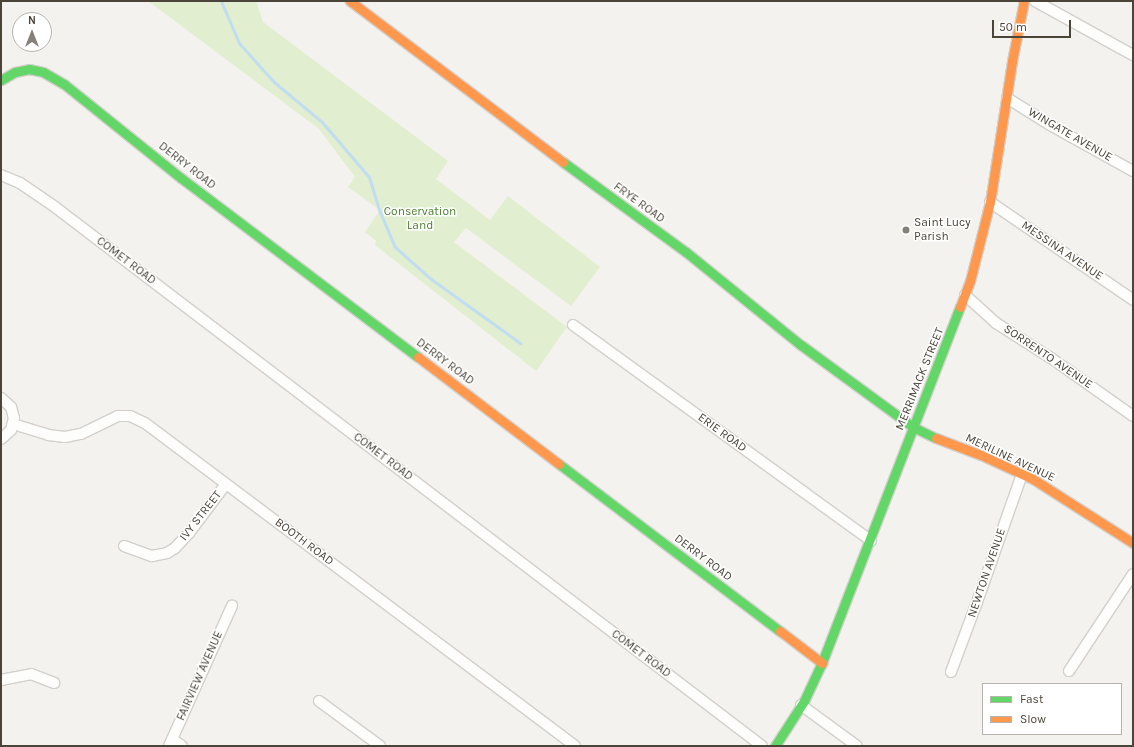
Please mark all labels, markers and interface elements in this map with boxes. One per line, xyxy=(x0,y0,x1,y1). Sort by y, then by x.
north arrow xyxy=(12,12,52,52)
scale bar xyxy=(994,12,1073,38)
text: N xyxy=(28,14,36,27)
text: 50 m xyxy=(999,20,1027,34)
street label: WINGATE AVENUE xyxy=(1025,105,1115,165)
street label: DERRY ROAD xyxy=(155,139,219,193)
street label: FRYE ROAD xyxy=(611,180,667,226)
park label: Conservation Land xyxy=(384,205,456,233)
place label: Saint Lucy Parish xyxy=(914,216,971,244)
street label: MESSINA AVENUE xyxy=(1018,218,1106,284)
marker: Saint Lucy Parish xyxy=(901,225,911,235)
street label: COMET ROAD xyxy=(93,234,159,288)
street label: SORRENTO AVENUE xyxy=(1001,322,1095,392)
street label: MERRIMACK STREET xyxy=(893,325,947,433)
street label: DERRY ROAD xyxy=(413,336,477,388)
street label: ERIE ROAD xyxy=(695,410,749,456)
street label: COMET ROAD xyxy=(350,430,416,484)
street label: MERILINE AVENUE xyxy=(963,431,1057,485)
street label: IVY STREET xyxy=(177,488,225,544)
street label: BOOTH ROAD xyxy=(272,515,336,569)
street label: NEWTON AVENUE xyxy=(965,527,1009,619)
street label: DERRY ROAD xyxy=(671,532,735,584)
street label: COMET ROAD xyxy=(608,627,674,681)
street label: FAIRVIEW AVENUE xyxy=(174,629,226,723)
legend xyxy=(982,683,1122,735)
text: Fast xyxy=(1020,692,1043,706)
text: Slow xyxy=(1020,712,1046,726)

